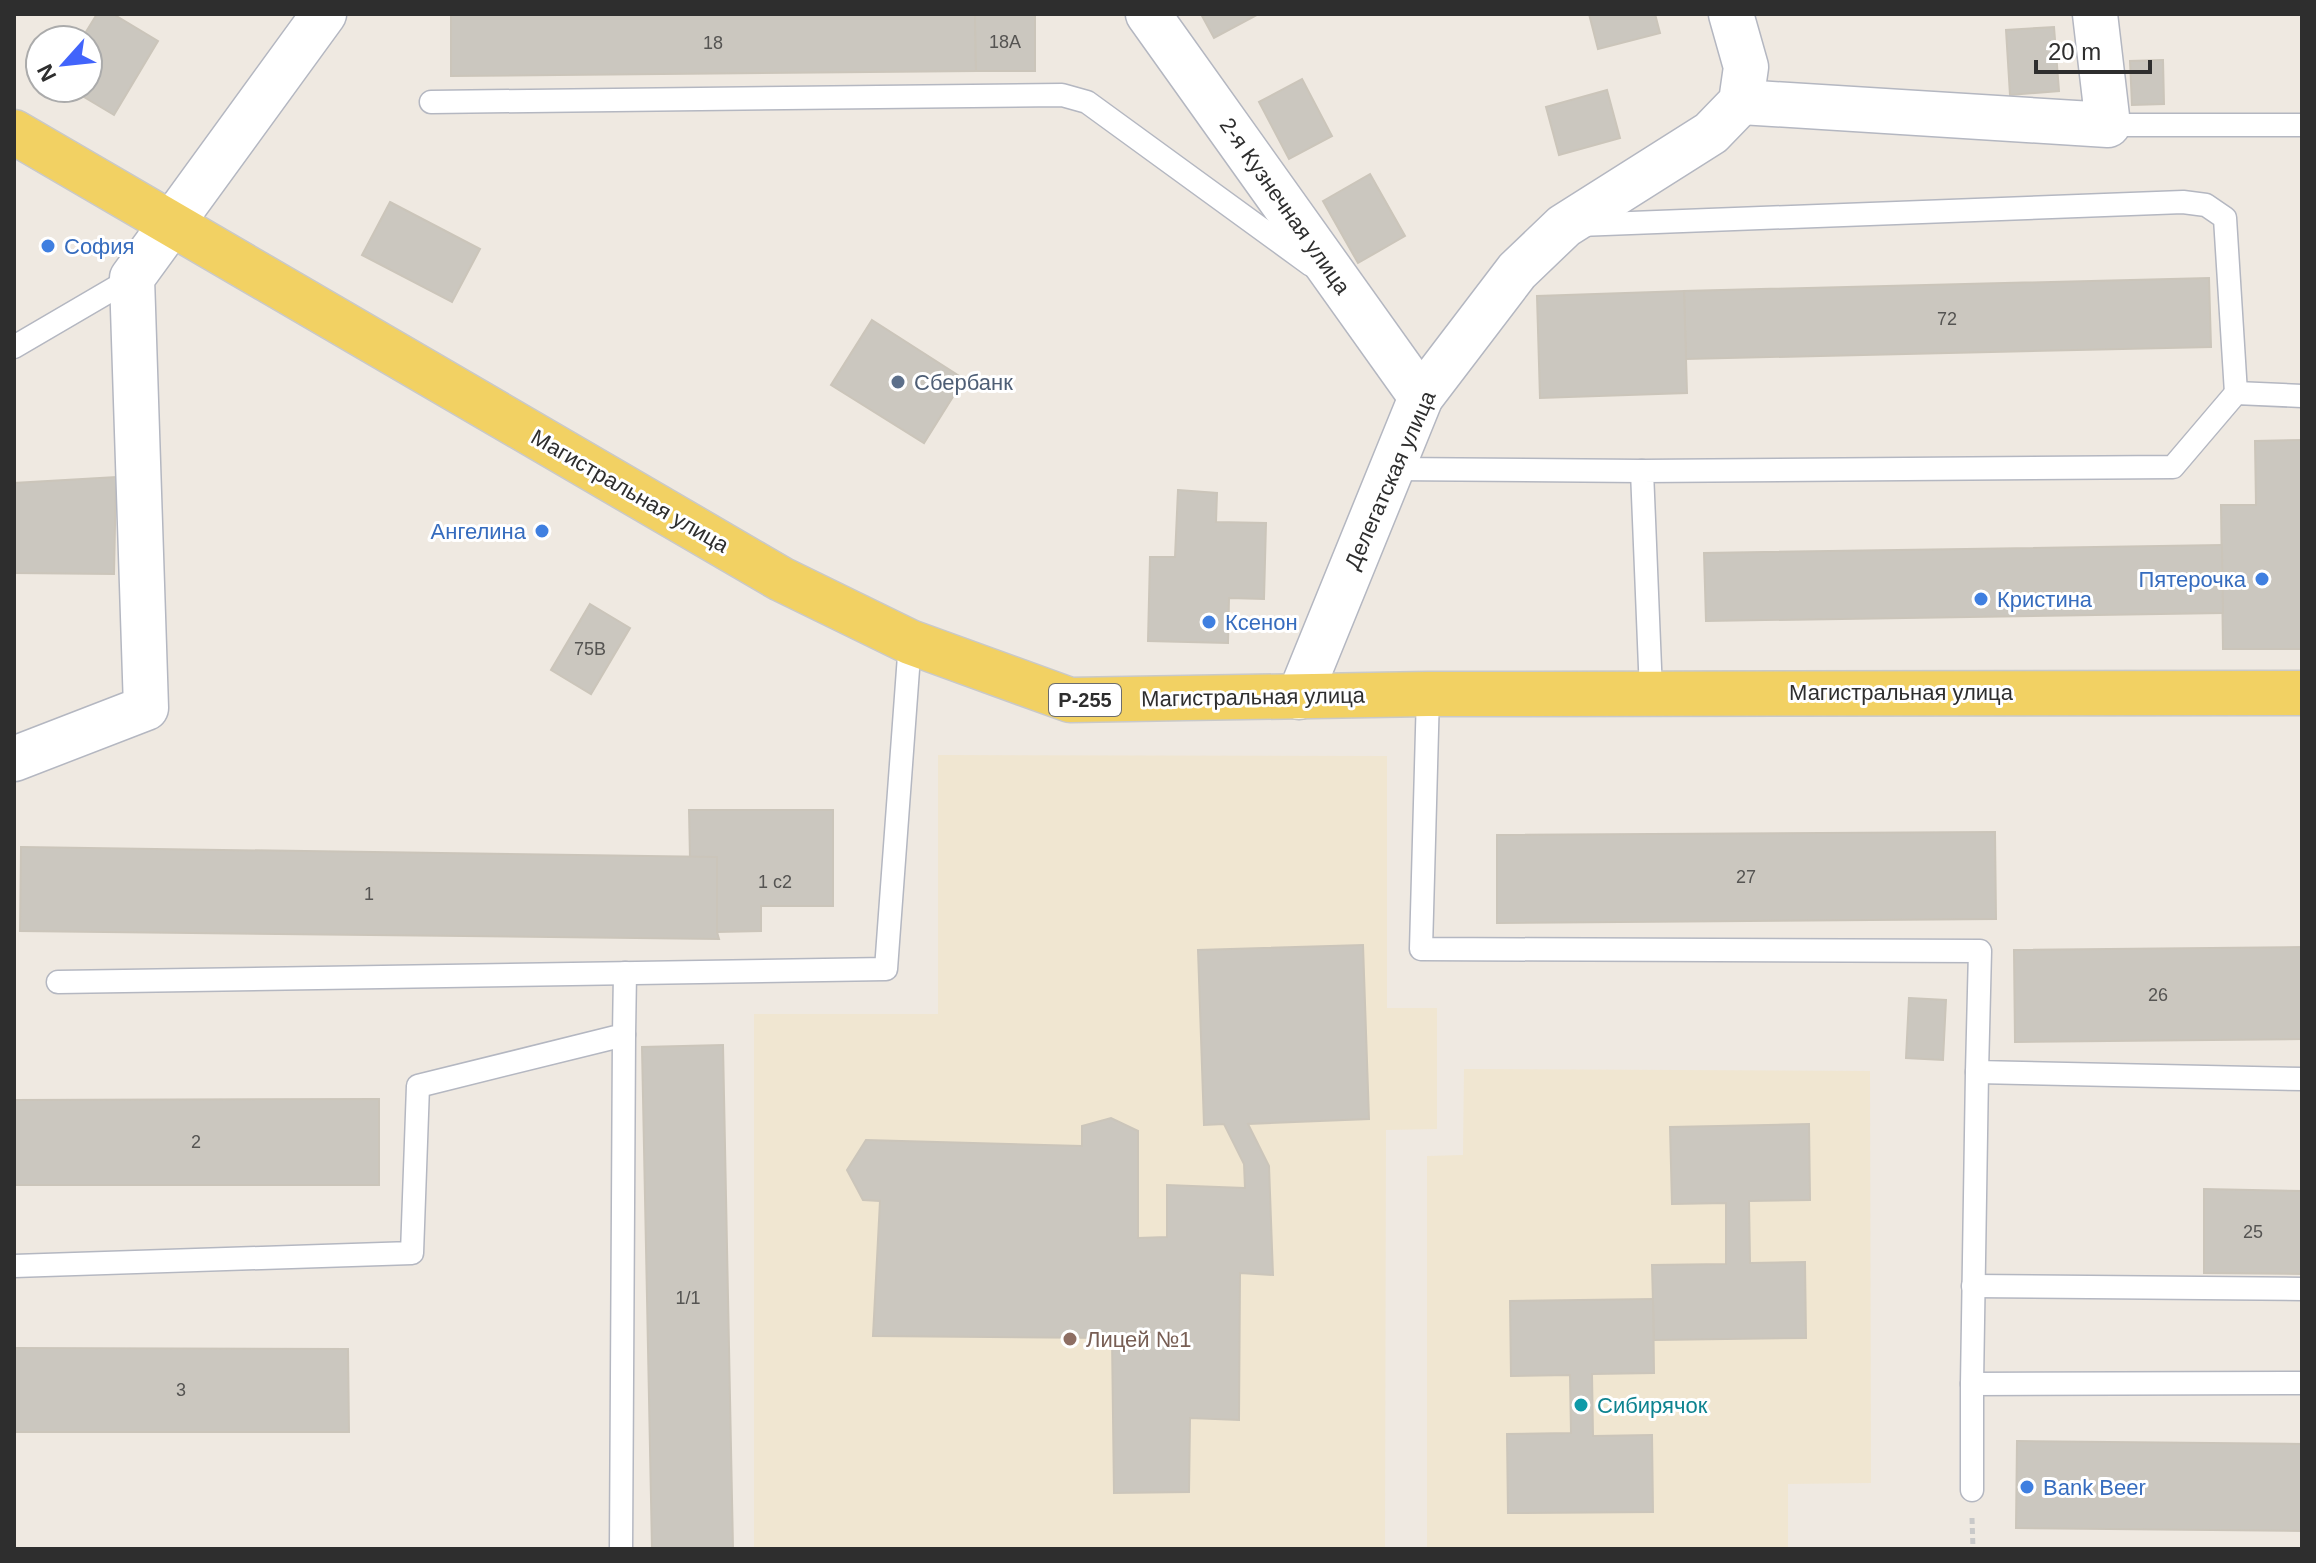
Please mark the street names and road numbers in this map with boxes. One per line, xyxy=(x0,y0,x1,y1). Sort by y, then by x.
street label: 2-я Кузнечная улица xyxy=(1215,113,1356,300)
street label: Делегатская улица xyxy=(1339,386,1441,573)
street label: Магистральная улица xyxy=(527,424,734,558)
street label: Магистральная улица xyxy=(1789,680,2014,705)
street label: Магистральная улица xyxy=(1141,683,1366,711)
road number: Р-255 xyxy=(1049,684,1121,716)

